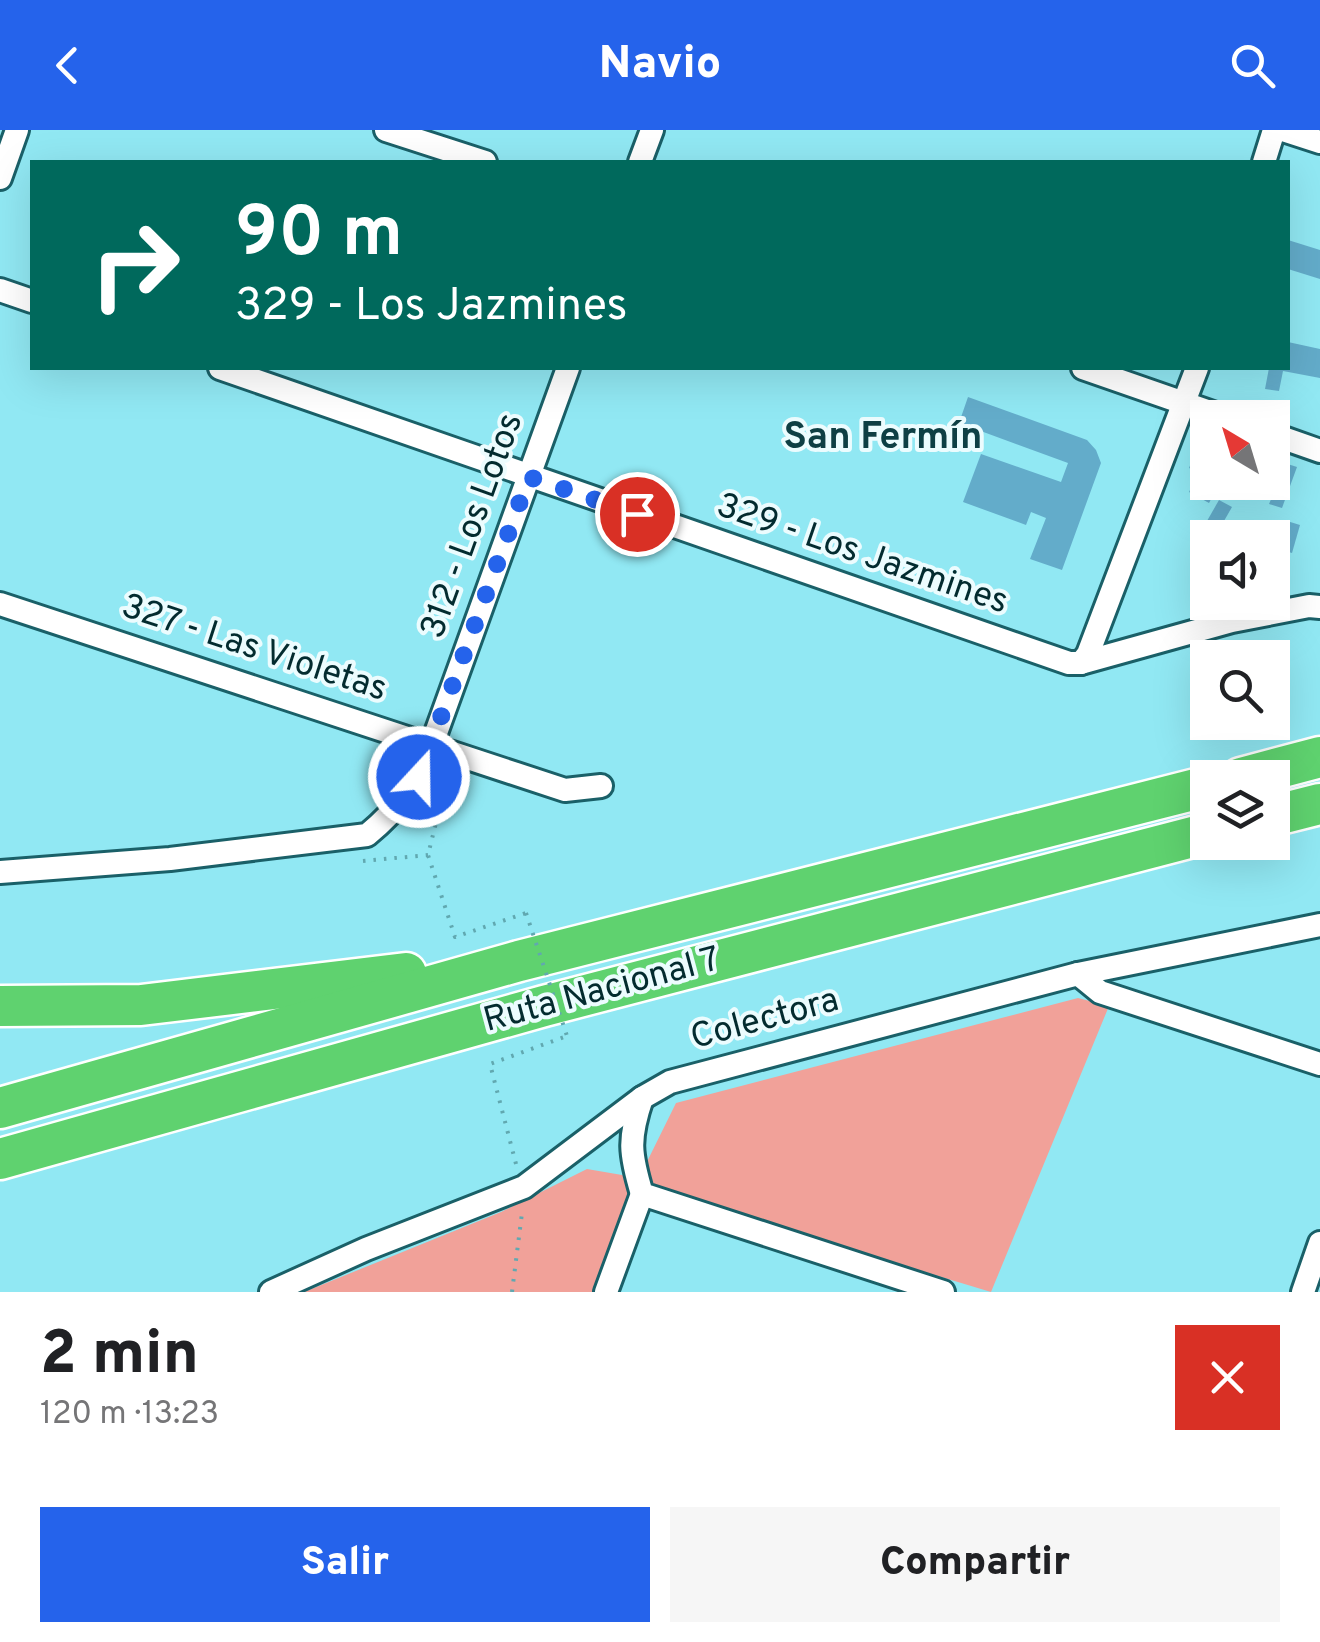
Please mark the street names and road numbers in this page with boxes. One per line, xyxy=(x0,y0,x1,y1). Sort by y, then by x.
street label: 312 - Los Lotos xyxy=(412,407,534,645)
street label: 329 - Los Jazmines xyxy=(710,484,1014,626)
street label: 327 - Las Violetas xyxy=(116,585,392,713)
street label: Ruta Nacional 7 xyxy=(479,938,725,1044)
street label: Colectora xyxy=(686,979,844,1061)

